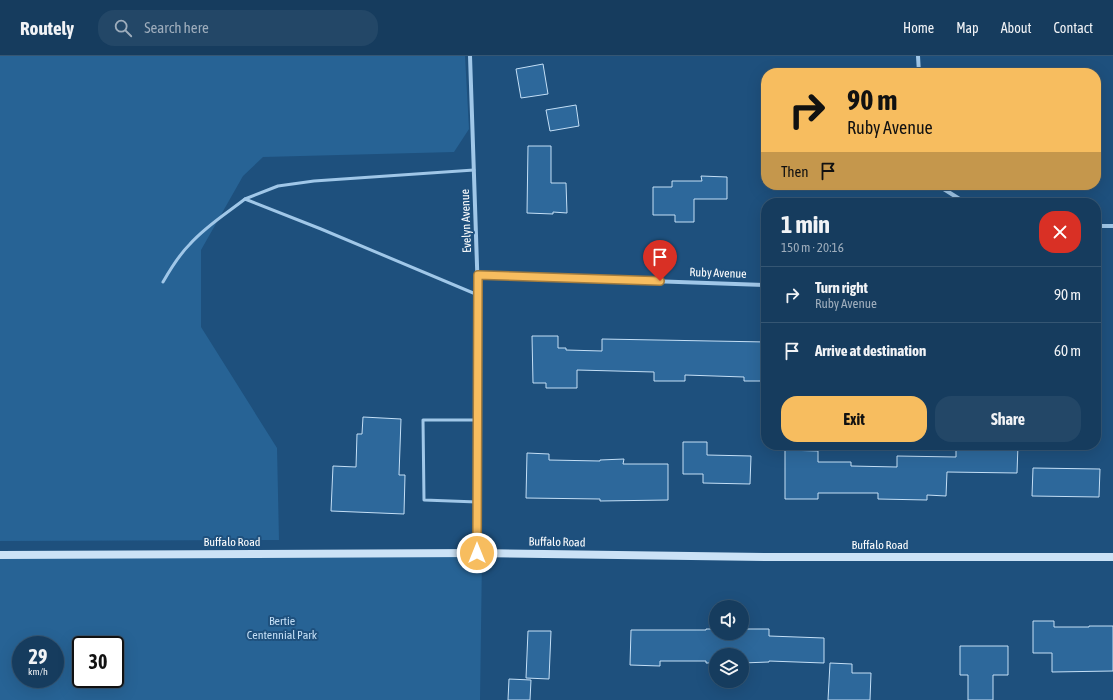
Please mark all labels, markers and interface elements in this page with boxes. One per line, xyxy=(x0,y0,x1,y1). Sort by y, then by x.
search box xyxy=(98,10,378,46)
text: Routely xyxy=(20,17,74,39)
icon: search xyxy=(112,17,134,39)
text: Search here xyxy=(144,19,209,36)
text: Home xyxy=(903,20,934,36)
text: Map xyxy=(956,20,979,36)
text: About xyxy=(1001,20,1032,36)
text: Contact xyxy=(1054,20,1093,36)
icon: right xyxy=(781,84,833,136)
text: 90 m xyxy=(847,84,897,116)
text: Ruby Avenue xyxy=(847,117,933,138)
icon: arrive xyxy=(817,160,839,182)
text: Then xyxy=(781,163,809,180)
street label: Evelyn Avenue xyxy=(458,189,474,253)
text: 1 min xyxy=(781,211,830,238)
button: close xyxy=(1039,211,1081,253)
pin xyxy=(643,240,677,281)
text: 150 m · 20:16 xyxy=(781,240,844,255)
icon: arrive xyxy=(649,246,671,268)
street label: Ruby Avenue xyxy=(689,265,747,281)
text: Turn right xyxy=(815,279,868,296)
icon: right xyxy=(781,284,803,306)
text: 90 m xyxy=(1054,286,1081,303)
text: Ruby Avenue xyxy=(815,296,877,311)
icon: arrive xyxy=(781,340,803,362)
text: Arrive at destination xyxy=(815,342,926,359)
text: 60 m xyxy=(1054,342,1081,359)
button: Exit xyxy=(781,396,927,442)
button: Share xyxy=(935,396,1081,442)
position arrow xyxy=(456,532,498,574)
street label: Buffalo Road xyxy=(204,535,260,549)
street label: Buffalo Road xyxy=(528,535,586,549)
street label: Buffalo Road xyxy=(852,538,908,552)
map controls xyxy=(709,600,749,688)
button: sound xyxy=(709,600,749,640)
park label: Bertie Centennial Park xyxy=(247,614,318,642)
speed limit sign: 30 xyxy=(72,636,124,688)
text: 29 xyxy=(29,645,47,668)
button: layers xyxy=(709,648,749,688)
text: km/h xyxy=(28,666,48,677)

